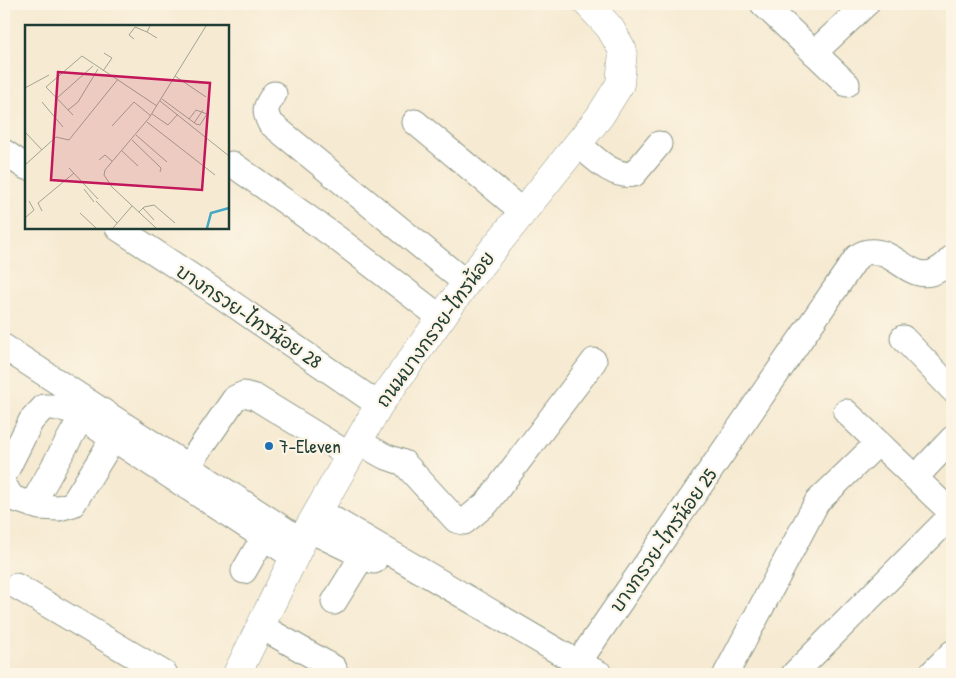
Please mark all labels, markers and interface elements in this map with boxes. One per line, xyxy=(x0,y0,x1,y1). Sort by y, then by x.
inset map xyxy=(25,25,229,229)
street label: ถนนบางกรวย-ไทรน้อย xyxy=(370,246,500,412)
street label: บางกรวย-ไทรน้อย 28 xyxy=(171,258,327,374)
place label: 7-Eleven xyxy=(279,433,341,459)
marker: 7-Eleven xyxy=(263,440,275,452)
street label: บางกรวย-ไทรน้อย 25 xyxy=(604,463,722,617)

